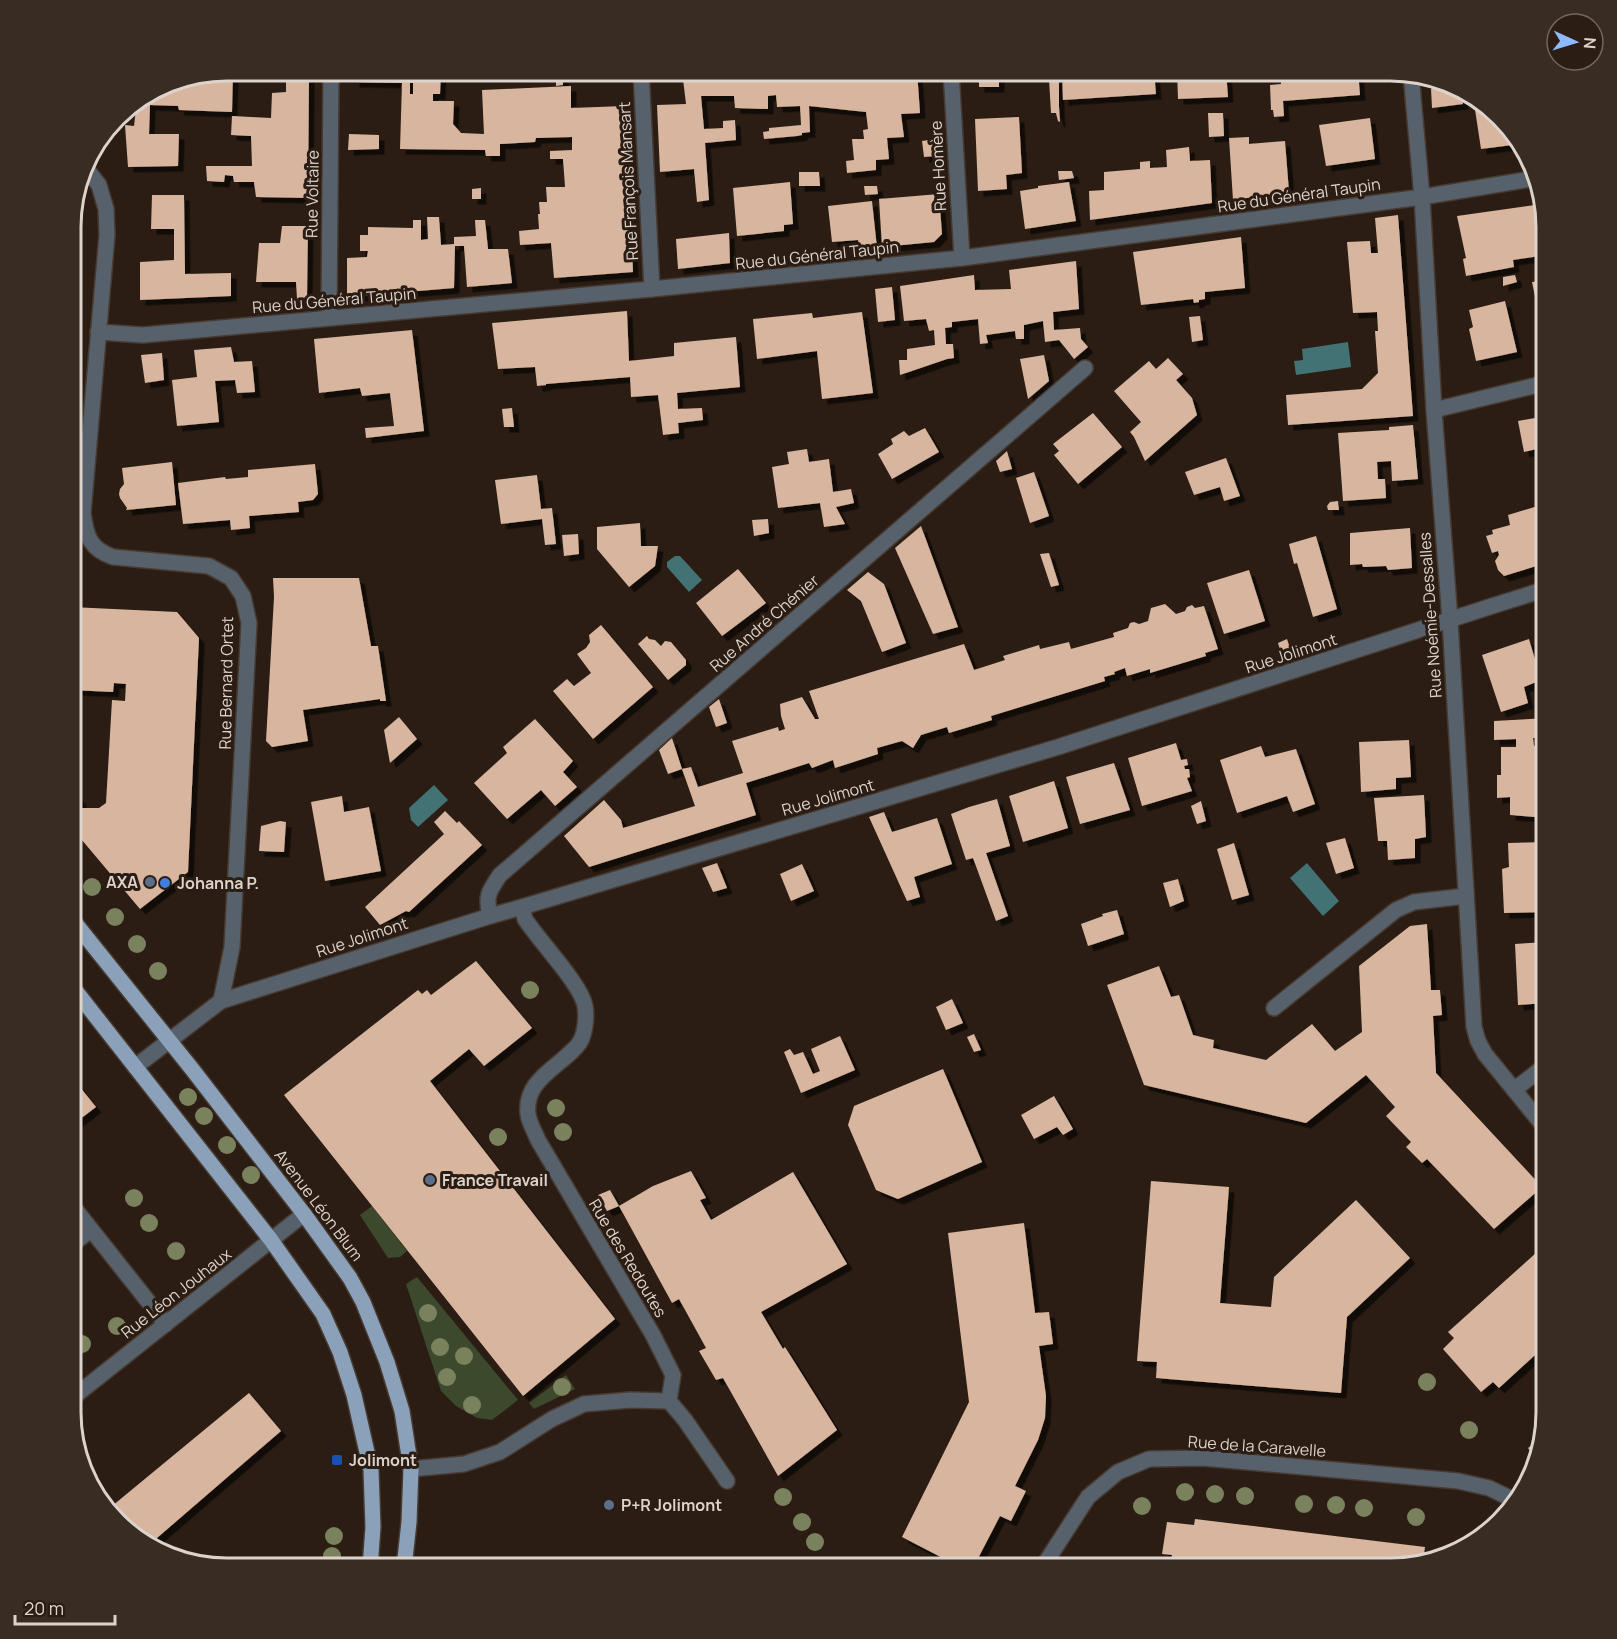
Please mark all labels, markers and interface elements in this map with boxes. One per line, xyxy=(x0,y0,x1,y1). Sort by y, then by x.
north arrow xyxy=(1545,12,1605,72)
text: N xyxy=(1579,37,1601,50)
street label: Rue François Mansart xyxy=(613,101,643,261)
street label: Rue Homère xyxy=(925,120,951,212)
street label: Rue Voltaire xyxy=(300,150,324,238)
street label: Rue du Général Taupin xyxy=(1216,173,1382,217)
street label: Rue du Général Taupin xyxy=(734,235,900,275)
street label: Rue du Général Taupin xyxy=(251,282,417,318)
street label: Rue Noémie-Dessalles xyxy=(1413,531,1447,699)
street label: Rue André Chénier xyxy=(705,569,823,677)
street label: Rue Bernard Ortet xyxy=(214,616,238,750)
street label: Rue Jolimont xyxy=(1242,628,1340,678)
street label: Rue Jolimont xyxy=(779,773,877,821)
place label: AXA xyxy=(106,871,138,893)
place label: Johanna P. xyxy=(177,872,259,894)
marker: AXA xyxy=(143,875,157,889)
marker: Johanna P. xyxy=(158,876,172,890)
street label: Rue Jolimont xyxy=(313,912,411,962)
street label: Avenue Léon Blum xyxy=(270,1145,368,1265)
place label: France Travail xyxy=(442,1169,548,1191)
marker: France Travail xyxy=(423,1173,437,1187)
street label: Rue des Redoutes xyxy=(584,1195,672,1321)
street label: Rue Léon Jouhaux xyxy=(116,1243,236,1343)
street label: Rue de la Caravelle xyxy=(1187,1430,1327,1462)
place label: Jolimont xyxy=(349,1449,417,1471)
marker: Jolimont xyxy=(330,1453,344,1467)
place label: P+R Jolimont xyxy=(621,1494,722,1516)
marker: P+R Jolimont xyxy=(602,1498,616,1512)
scale bar xyxy=(15,1588,116,1626)
text: 20 m xyxy=(24,1596,64,1620)

